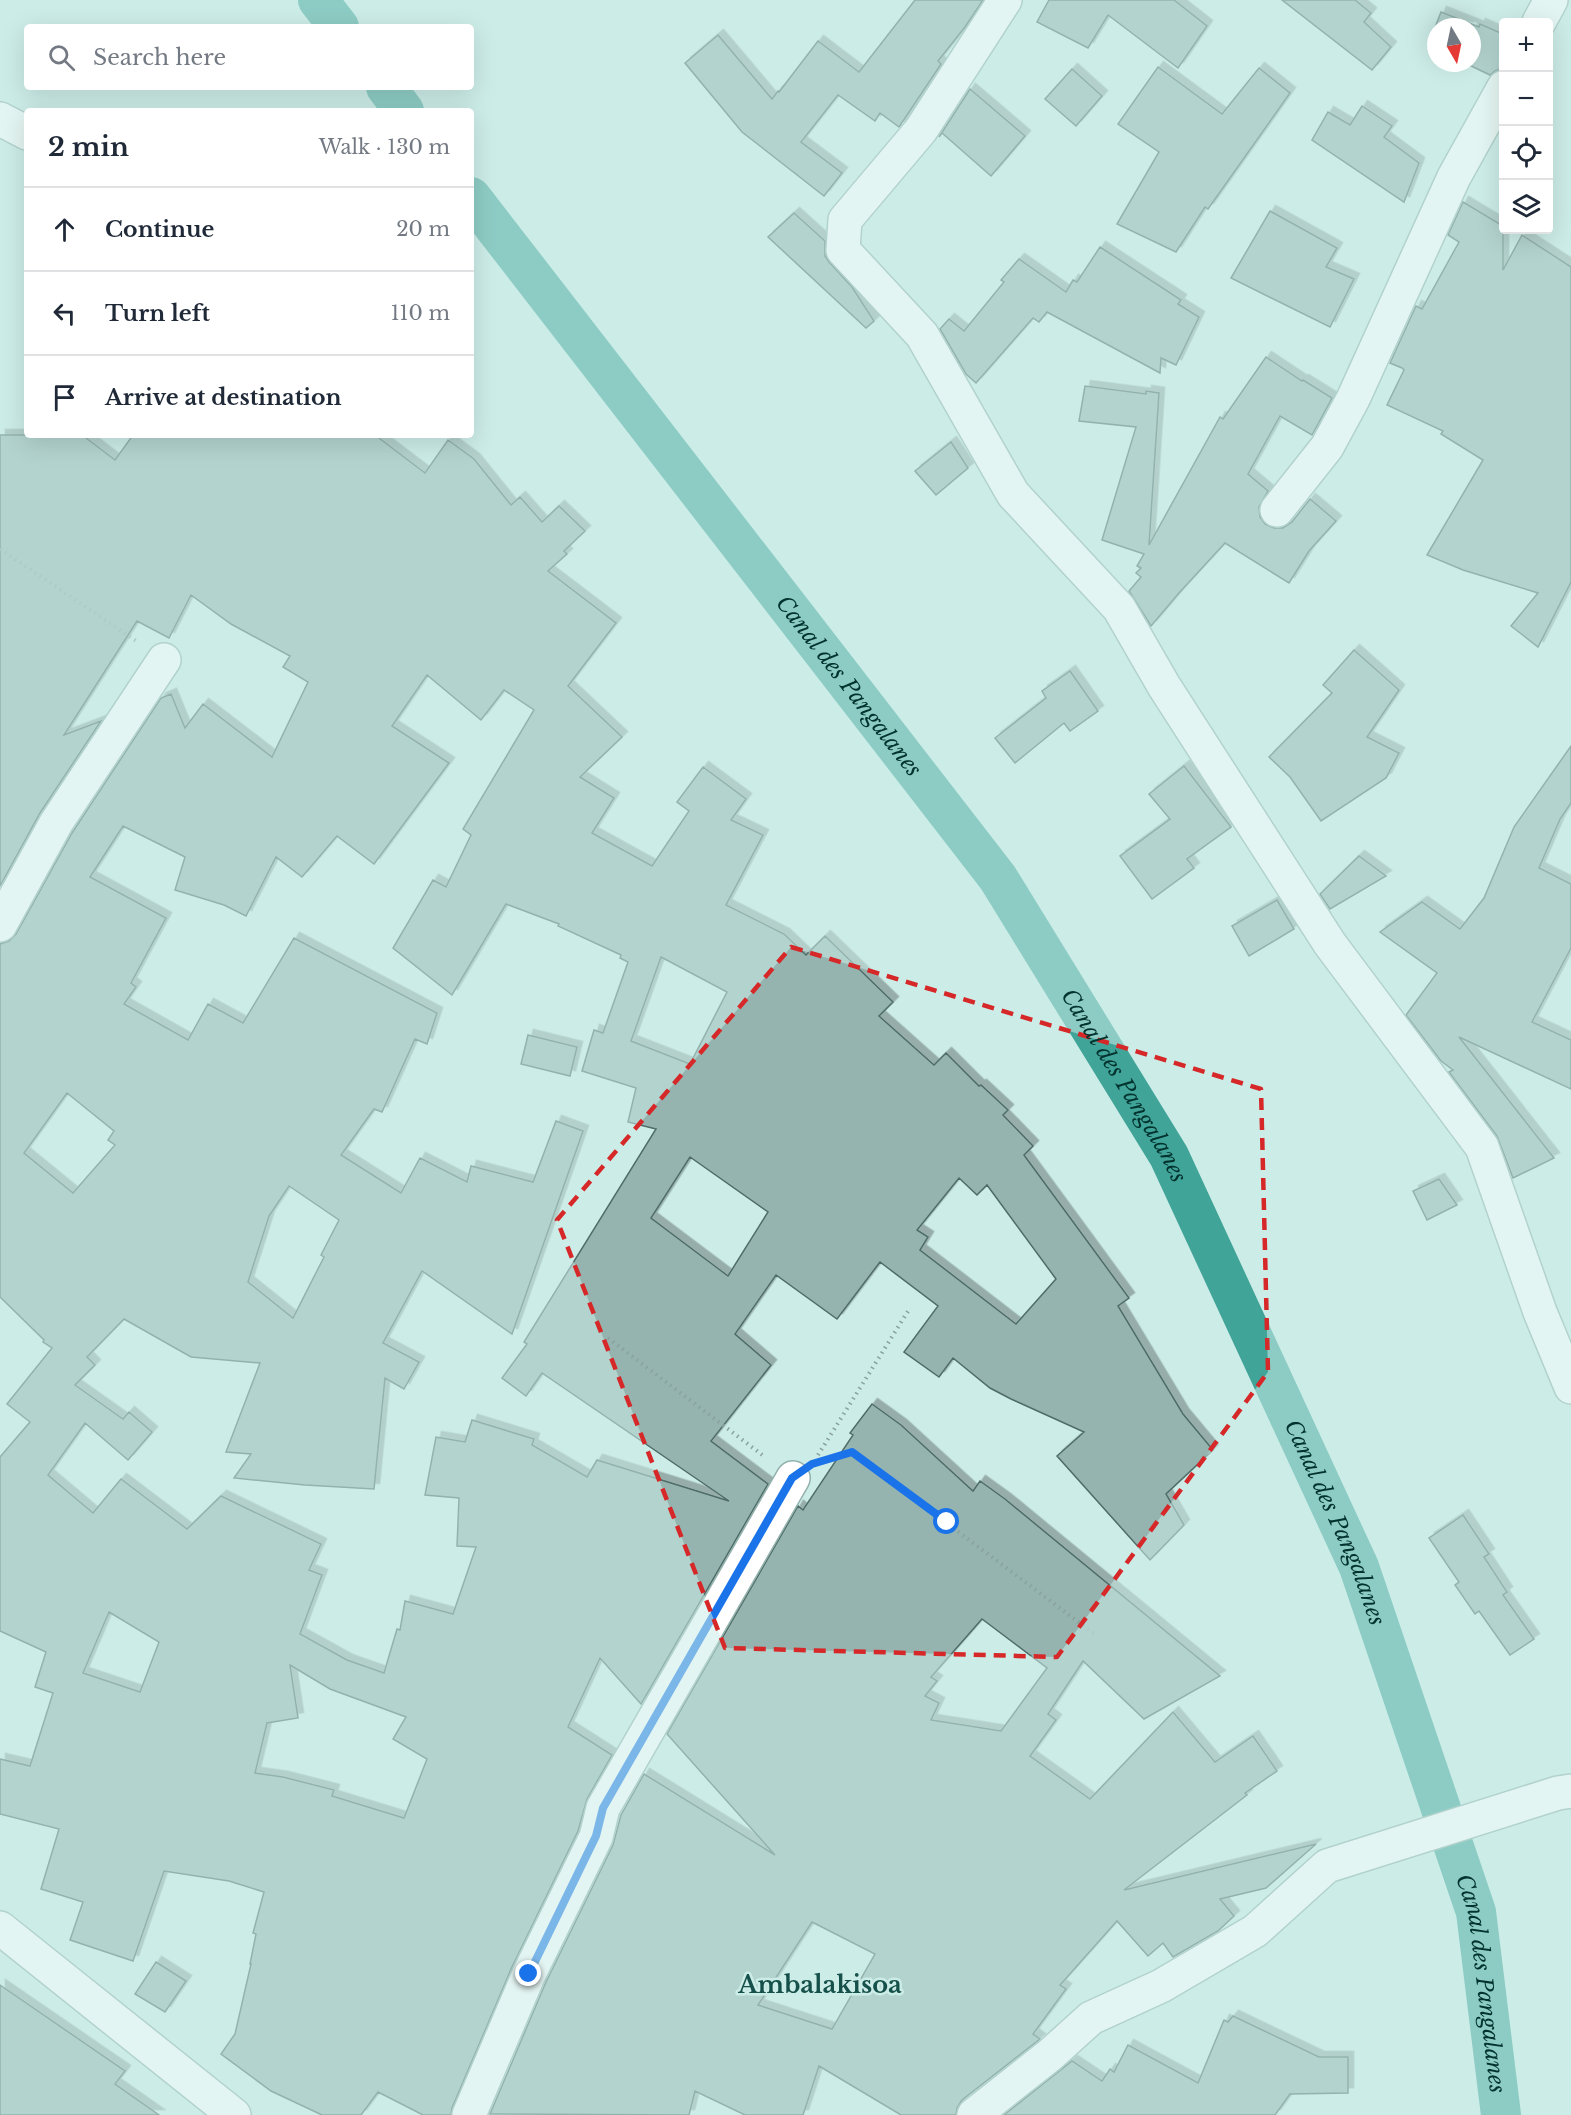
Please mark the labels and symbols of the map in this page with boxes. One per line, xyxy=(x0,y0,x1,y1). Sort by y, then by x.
north arrow xyxy=(1427,18,1481,72)
water label: Canal des Pangalanes xyxy=(770,590,927,782)
water label: Canal des Pangalanes xyxy=(1055,984,1192,1187)
water label: Canal des Pangalanes xyxy=(1279,1415,1391,1629)
route start xyxy=(933,1508,959,1534)
water label: Canal des Pangalanes xyxy=(1450,1871,1511,2095)
route end xyxy=(515,1960,541,1986)
district label: Ambalakisoa xyxy=(737,1970,902,1999)

